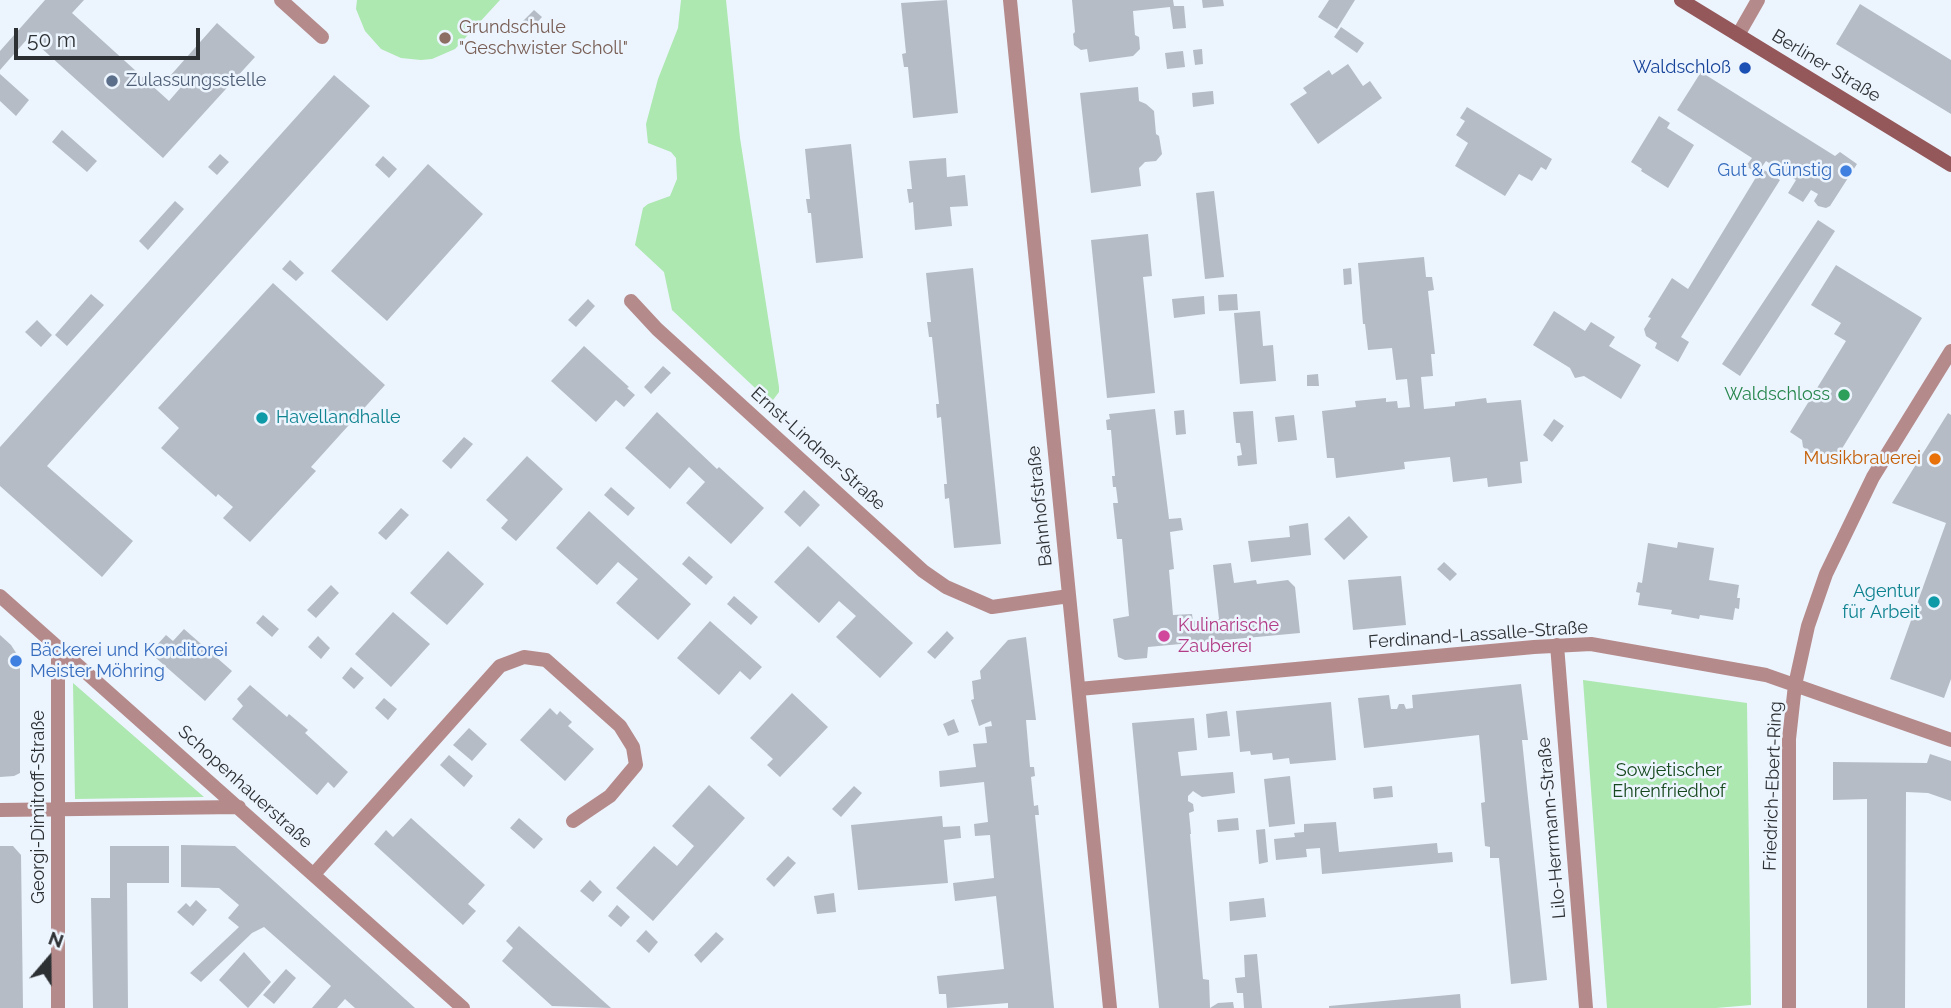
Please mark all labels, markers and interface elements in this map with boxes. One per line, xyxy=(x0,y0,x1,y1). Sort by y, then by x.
scale bar xyxy=(18,14,203,58)
place label: Grundschule "Geschwister Scholl" xyxy=(459,17,628,60)
street label: Berliner Straße xyxy=(1768,25,1884,107)
text: 50 m xyxy=(27,27,76,52)
marker: Grundschule "Geschwister Scholl" xyxy=(437,30,453,46)
place label: Waldschloß xyxy=(1633,57,1731,79)
marker: Waldschloß xyxy=(1737,60,1753,76)
place label: Zulassungsstelle xyxy=(126,70,266,92)
marker: Zulassungsstelle xyxy=(104,73,120,89)
place label: Gut & Günstig xyxy=(1717,160,1832,182)
marker: Gut & Günstig xyxy=(1838,163,1854,179)
street label: Ernst-Lindner-Straße xyxy=(746,383,890,515)
place label: Waldschloss xyxy=(1724,384,1830,406)
marker: Waldschloss xyxy=(1836,387,1852,403)
place label: Havellandhalle xyxy=(276,407,401,429)
marker: Havellandhalle xyxy=(254,410,270,426)
street label: Bahnhofstraße xyxy=(1023,445,1057,567)
place label: Musikbrauerei xyxy=(1803,448,1921,470)
marker: Musikbrauerei xyxy=(1927,451,1943,467)
place label: Agentur für Arbeit xyxy=(1842,581,1920,624)
marker: Agentur für Arbeit xyxy=(1926,594,1942,610)
place label: Kulinarische Zauberei xyxy=(1178,615,1279,658)
street label: Ferdinand-Lassalle-Straße xyxy=(1367,617,1589,653)
marker: Kulinarische Zauberei xyxy=(1156,628,1172,644)
place label: Bäckerei und Konditorei Meister Möhring xyxy=(30,640,228,682)
marker: Bäckerei und Konditorei Meister Möhring xyxy=(8,653,24,669)
street label: Friedrich-Ebert-Ring xyxy=(1759,701,1787,871)
street label: Georgi-Dimitroff-Straße xyxy=(28,710,50,904)
street label: Schopenhauerstraße xyxy=(173,721,317,853)
street label: Lilo-Herrmann-Straße xyxy=(1533,736,1571,920)
park label: Sowjetischer Ehrenfriedhof xyxy=(1612,760,1726,802)
north arrow xyxy=(14,924,84,994)
text: N xyxy=(46,926,67,952)

